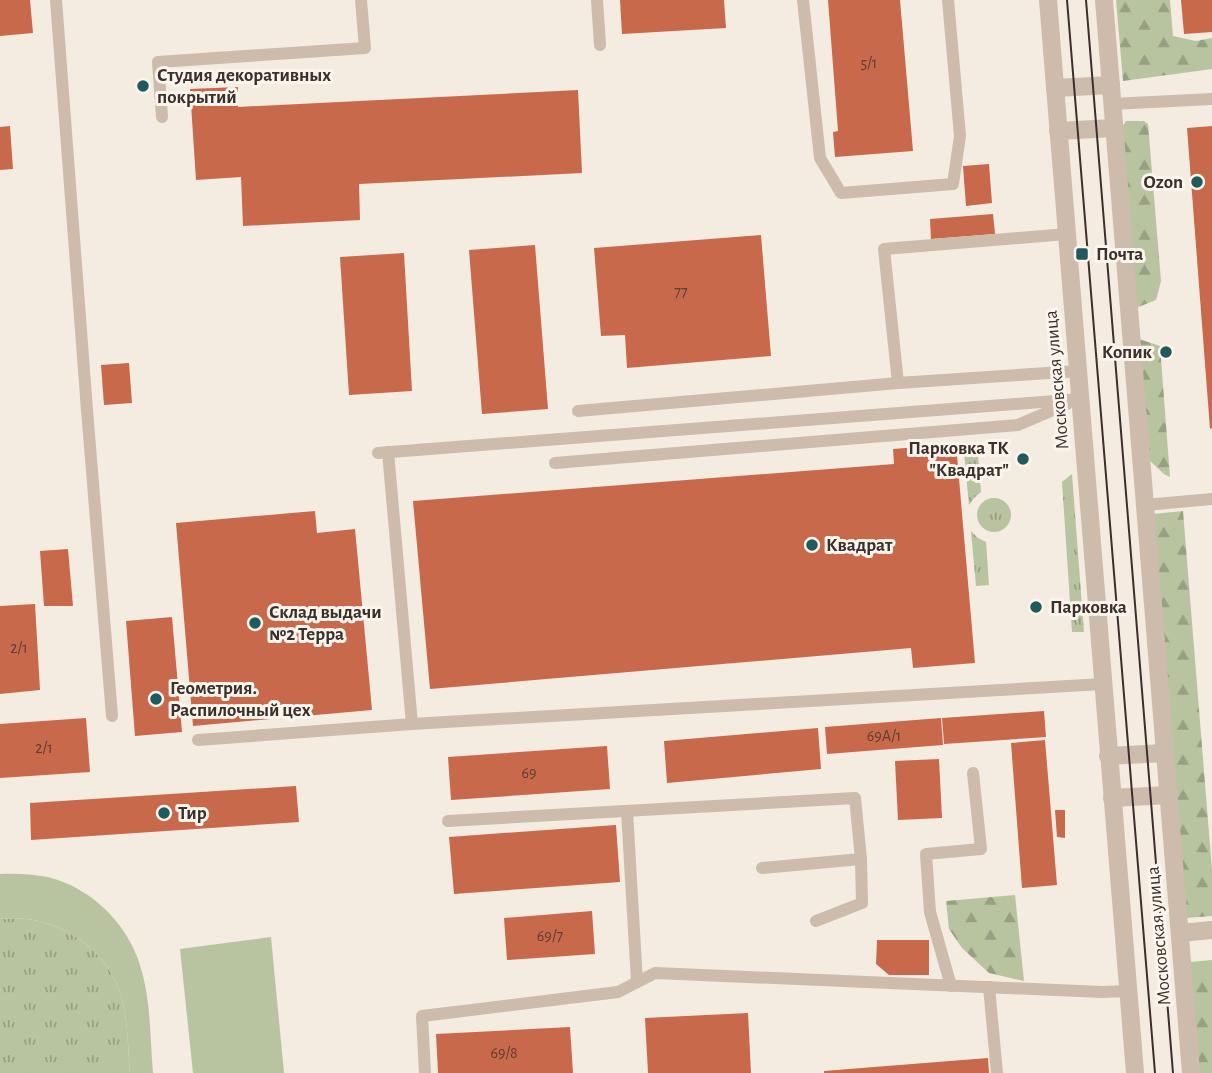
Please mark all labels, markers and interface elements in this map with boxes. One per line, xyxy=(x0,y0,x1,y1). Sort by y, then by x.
house number: 5/1 xyxy=(861,55,877,71)
place label: Студия декоративных покрытий xyxy=(157,66,331,107)
marker: Студия декоративных покрытий xyxy=(135,78,151,94)
place label: Ozon xyxy=(1144,173,1183,192)
marker: Ozon xyxy=(1189,174,1205,190)
place label: Почта xyxy=(1096,245,1143,264)
marker: Почта xyxy=(1074,246,1090,262)
house number: 77 xyxy=(674,284,688,300)
street label: Московская улица xyxy=(1041,309,1073,450)
place label: Копик xyxy=(1102,343,1153,362)
marker: Копик xyxy=(1158,344,1174,360)
place label: Парковка ТК "Квадрат" xyxy=(908,439,1009,480)
marker: Парковка ТК "Квадрат" xyxy=(1015,451,1031,467)
place label: Квадрат xyxy=(826,536,893,555)
marker: Квадрат xyxy=(804,537,820,553)
place label: Парковка xyxy=(1050,598,1127,617)
marker: Парковка xyxy=(1028,599,1044,615)
place label: Склад выдачи №2 Терра xyxy=(269,603,382,644)
marker: Склад выдачи №2 Терра xyxy=(247,615,263,631)
house number: 2/1 xyxy=(10,640,28,656)
place label: Геометрия. Распилочный цех xyxy=(170,679,311,720)
marker: Геометрия. Распилочный цех xyxy=(148,691,164,707)
house number: 69А/1 xyxy=(867,728,901,744)
house number: 2/1 xyxy=(35,740,53,756)
house number: 69 xyxy=(521,765,537,781)
place label: Тир xyxy=(178,804,207,823)
marker: Тир xyxy=(156,805,172,821)
street label: Московская улица xyxy=(1143,865,1175,1006)
house number: 69/7 xyxy=(537,928,563,944)
house number: 69/8 xyxy=(490,1045,518,1061)

